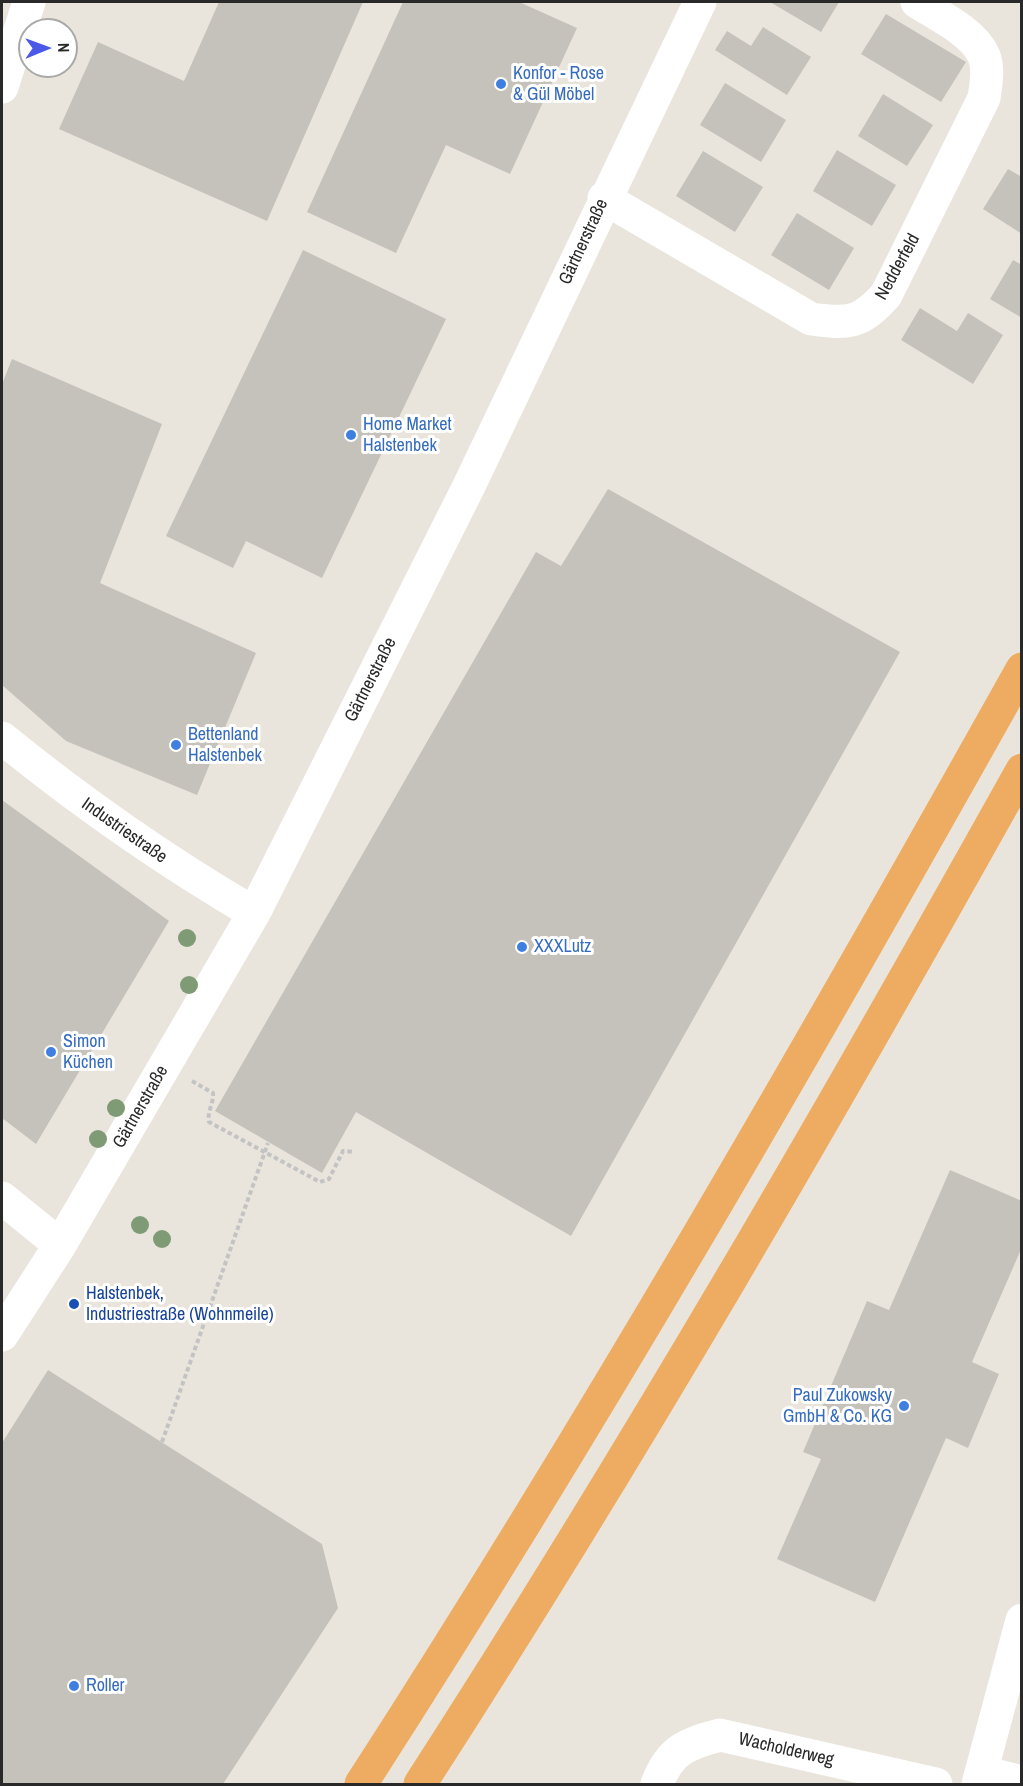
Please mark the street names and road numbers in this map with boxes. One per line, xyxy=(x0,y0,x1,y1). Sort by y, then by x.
street label: Gärtnerstraße xyxy=(555,196,613,288)
street label: Nedderfeld xyxy=(871,230,925,304)
street label: Gärtnerstraße xyxy=(341,634,401,726)
street label: Industriestraße xyxy=(77,794,171,868)
street label: Gärtnerstraße xyxy=(109,1062,173,1152)
street label: Wacholderweg xyxy=(736,1729,836,1771)

